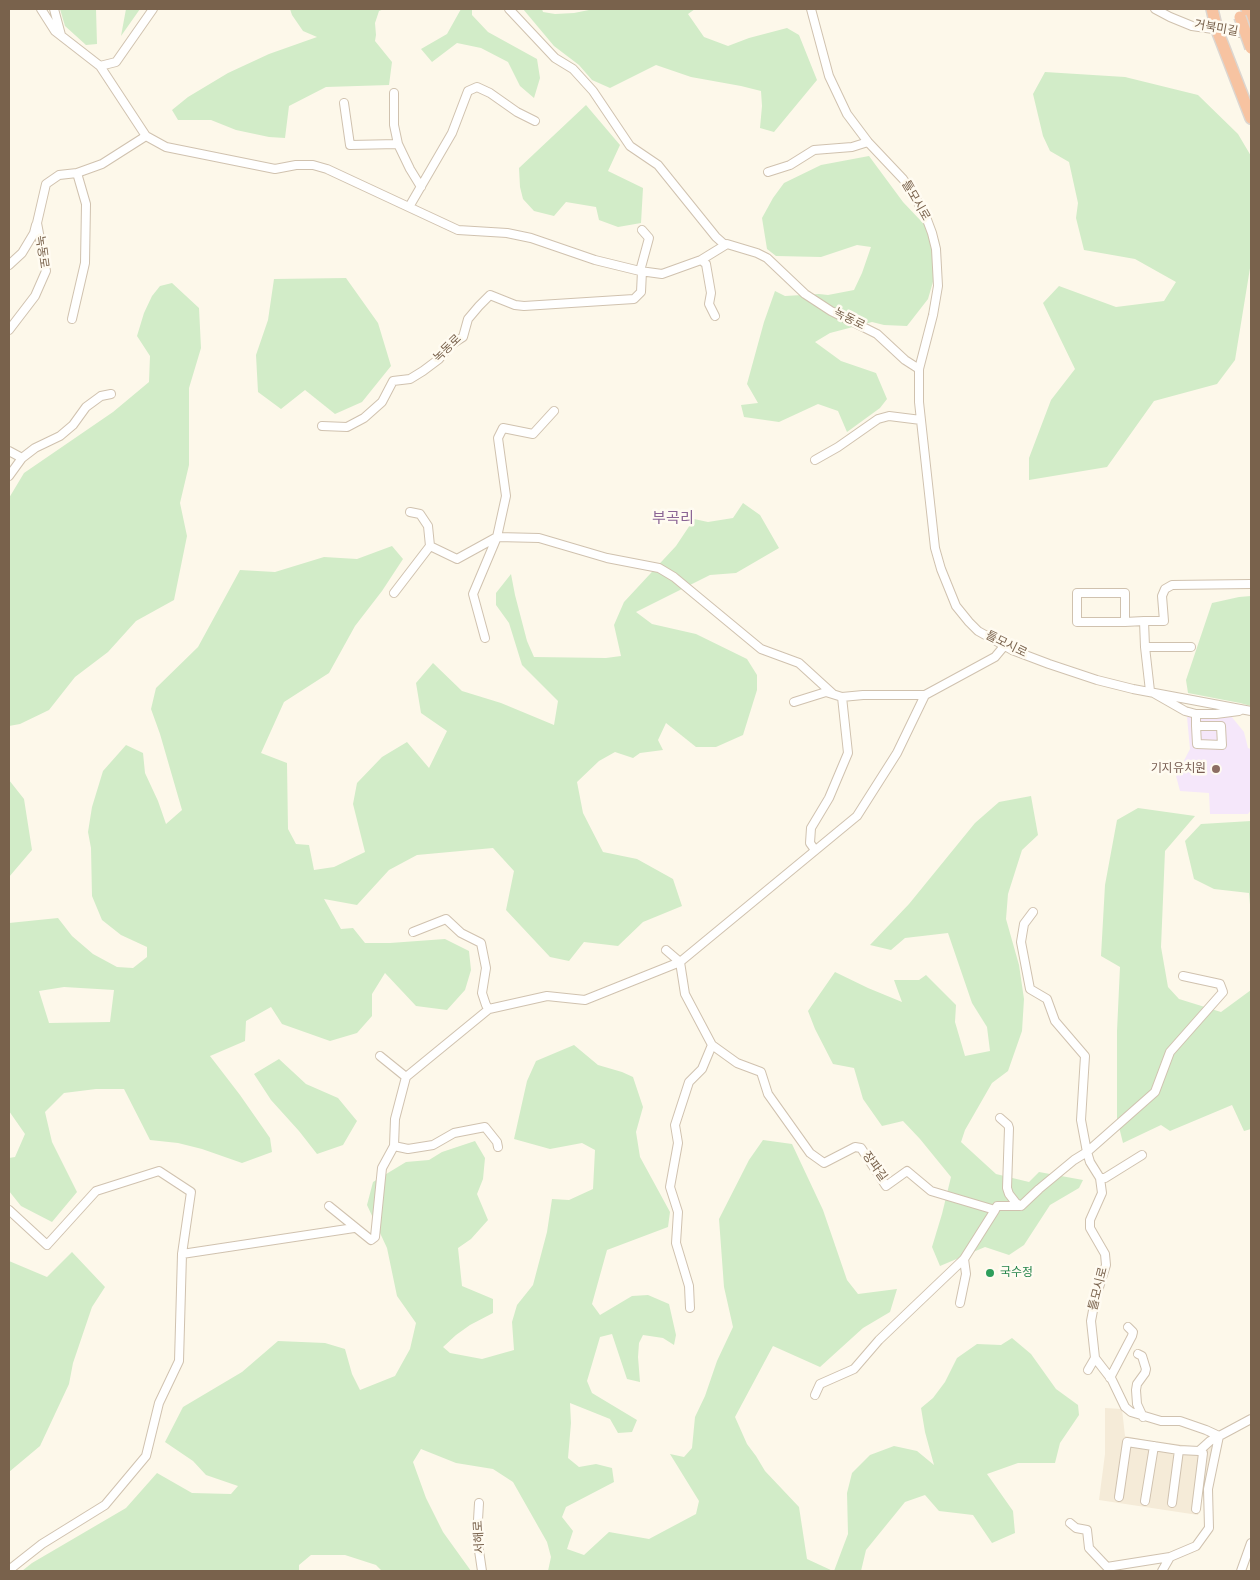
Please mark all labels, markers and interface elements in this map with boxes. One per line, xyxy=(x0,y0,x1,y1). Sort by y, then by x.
street label: 거북미길 xyxy=(1193,18,1239,40)
street label: 틀모시로 xyxy=(898,178,932,224)
street label: 녹동로 xyxy=(32,235,50,269)
street label: 녹동로 xyxy=(831,306,867,334)
street label: 녹동로 xyxy=(431,332,465,366)
district label: 부곡리 xyxy=(652,511,694,529)
street label: 틀모시로 xyxy=(983,629,1029,661)
place label: 기지유치원 xyxy=(1151,762,1206,776)
marker: 기지유치원 xyxy=(1210,763,1222,775)
street label: 장파길 xyxy=(858,1149,890,1185)
place label: 국수정 xyxy=(1000,1266,1033,1280)
street label: 틀모시로 xyxy=(1087,1266,1111,1312)
marker: 국수정 xyxy=(984,1267,996,1279)
street label: 서해로 xyxy=(472,1520,488,1554)

